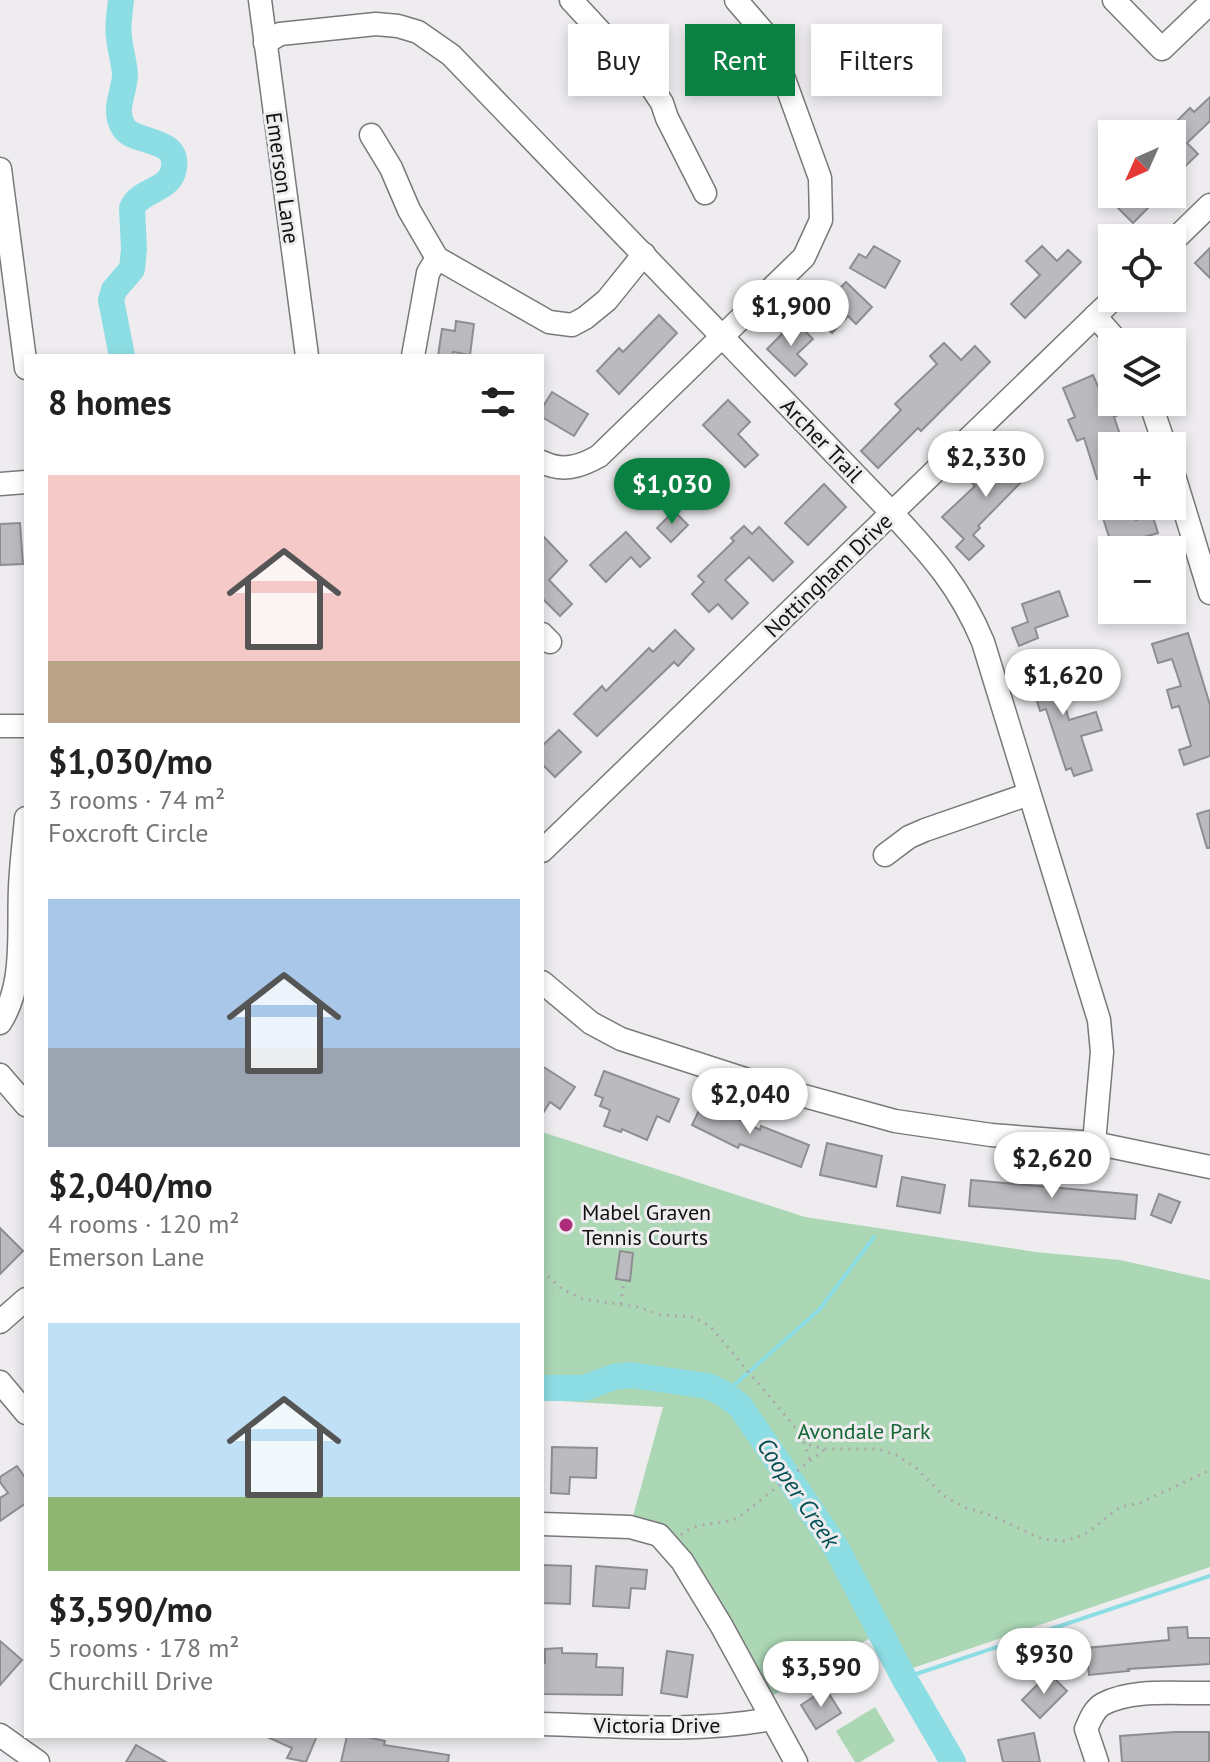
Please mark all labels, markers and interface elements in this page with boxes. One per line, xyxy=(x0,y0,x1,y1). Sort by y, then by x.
chip: Buy xyxy=(568,24,669,96)
chip: Rent xyxy=(685,24,795,96)
chip: Filters xyxy=(811,24,942,96)
street label: Emerson Lane xyxy=(260,111,306,245)
north arrow xyxy=(1098,120,1186,208)
map controls xyxy=(1098,120,1186,624)
button: locate xyxy=(1098,224,1186,312)
pin: $1,900 xyxy=(726,280,856,348)
text: $1,900 xyxy=(751,289,831,322)
button: layers xyxy=(1098,328,1186,416)
text: 8 homes xyxy=(48,380,172,424)
icon: filters xyxy=(476,380,520,424)
street label: Archer Trail xyxy=(775,392,870,489)
pin: $2,330 xyxy=(921,431,1051,499)
button: + xyxy=(1098,432,1186,520)
text: $2,330 xyxy=(946,440,1026,473)
pin: $1,030 xyxy=(607,458,737,526)
text: $1,030 xyxy=(632,467,712,500)
street label: Nottingham Drive xyxy=(758,507,898,643)
icon: home xyxy=(212,527,356,671)
button: − xyxy=(1098,536,1186,624)
pin: $1,620 xyxy=(998,649,1128,717)
text: $1,620 xyxy=(1023,658,1103,691)
text: $1,030/mo xyxy=(48,739,212,783)
text: 3 rooms · 74 m² xyxy=(48,783,225,816)
text: Foxcroft Circle xyxy=(48,816,209,849)
icon: home xyxy=(212,951,356,1095)
pin: $2,040 xyxy=(685,1068,815,1136)
text: $2,040 xyxy=(710,1077,790,1110)
pin: $2,620 xyxy=(987,1132,1117,1200)
text: $2,620 xyxy=(1012,1141,1092,1174)
text: $2,040/mo xyxy=(48,1163,212,1207)
place label: Mabel Graven Tennis Courts xyxy=(582,1198,711,1251)
text: 4 rooms · 120 m² xyxy=(48,1207,240,1240)
marker: Mabel Graven Tennis Courts xyxy=(557,1216,575,1234)
text: Emerson Lane xyxy=(48,1240,204,1273)
icon: home xyxy=(212,1375,356,1519)
park label: Avondale Park xyxy=(798,1417,931,1445)
water label: Cooper Creek xyxy=(750,1431,847,1555)
text: $3,590/mo xyxy=(48,1587,212,1631)
pin: $930 xyxy=(997,1628,1091,1696)
text: 5 rooms · 178 m² xyxy=(48,1631,240,1664)
text: $930 xyxy=(1015,1637,1073,1670)
pin: $3,590 xyxy=(756,1641,886,1709)
text: $3,590 xyxy=(781,1650,861,1683)
text: Churchill Drive xyxy=(48,1664,213,1697)
street label: Victoria Drive xyxy=(593,1711,720,1739)

